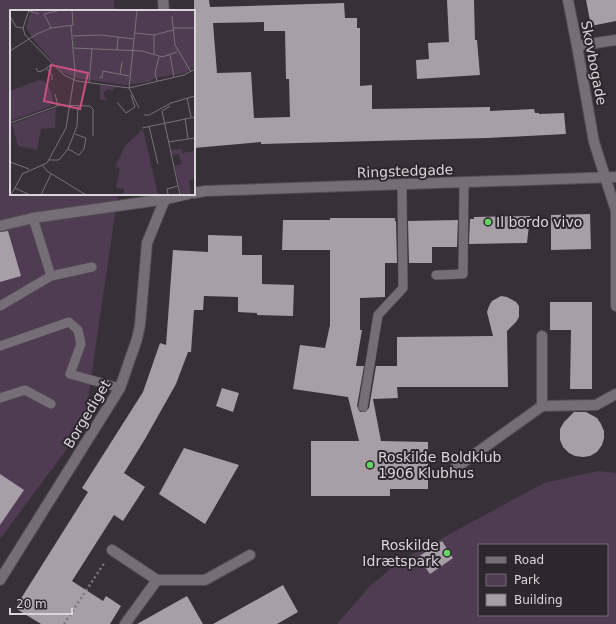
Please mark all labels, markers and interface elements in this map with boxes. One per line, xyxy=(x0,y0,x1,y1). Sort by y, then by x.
inset map xyxy=(10,10,195,195)
street label: Skovbogade xyxy=(578,19,610,107)
street label: Ringstedgade xyxy=(356,161,454,181)
place label: Il bordo vivo xyxy=(496,214,582,230)
marker: Il bordo vivo xyxy=(483,217,493,227)
street label: Borgediget xyxy=(60,376,114,451)
place label: Roskilde Boldklub 1906 Klubhus xyxy=(378,449,502,481)
marker: Roskilde Boldklub 1906 Klubhus xyxy=(365,460,375,470)
place label: Roskilde Idrætspark xyxy=(362,537,440,569)
legend xyxy=(478,544,608,616)
marker: Roskilde Idrætspark xyxy=(442,548,452,558)
text: Road xyxy=(514,553,544,567)
text: Park xyxy=(514,573,540,587)
scale bar xyxy=(10,590,72,616)
text: Building xyxy=(514,593,563,607)
text: 20 m xyxy=(16,597,47,611)

